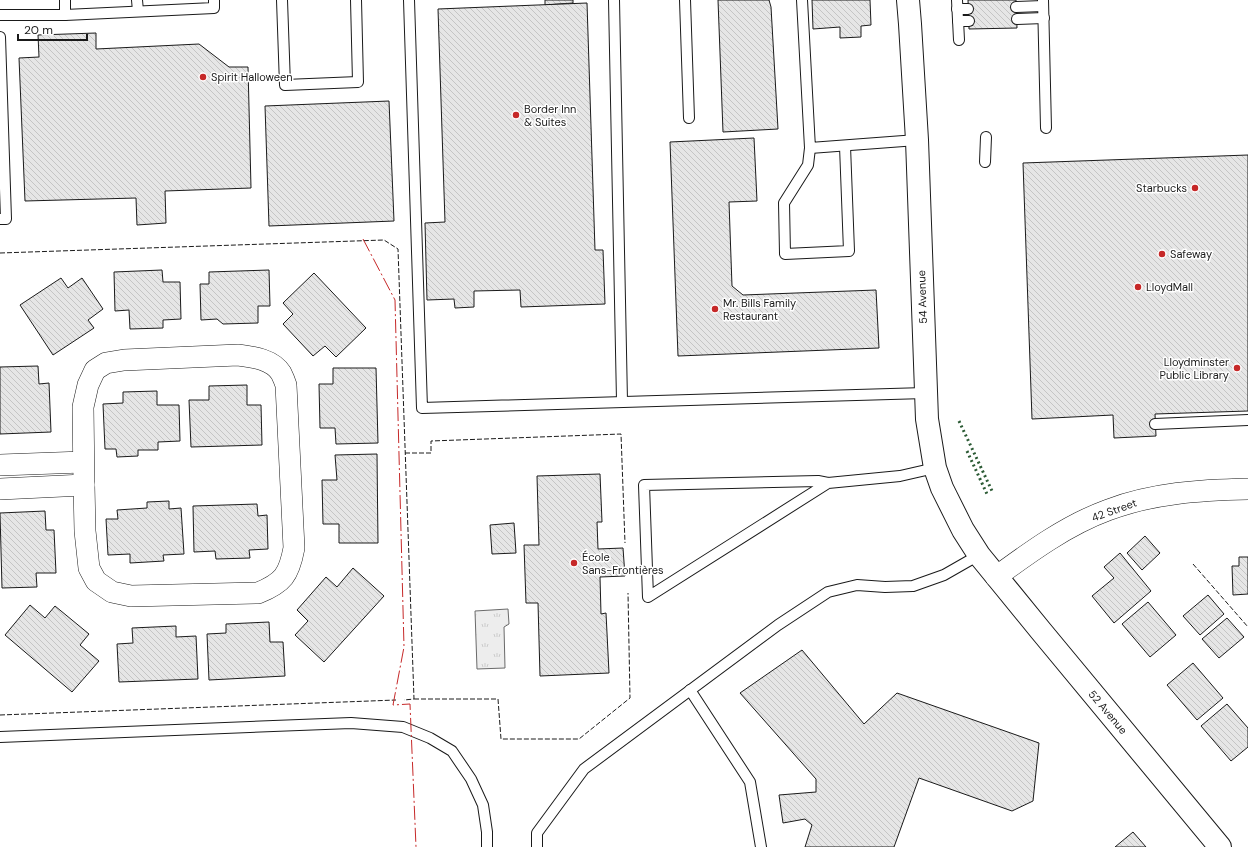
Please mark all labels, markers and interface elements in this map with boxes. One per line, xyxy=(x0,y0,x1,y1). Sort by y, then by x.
scale bar xyxy=(18,16,87,42)
text: 20 m xyxy=(24,22,53,38)
place label: Spirit Halloween xyxy=(211,70,293,84)
marker: Spirit Halloween xyxy=(198,72,208,82)
place label: Border Inn & Suites xyxy=(524,102,576,129)
marker: Border Inn & Suites xyxy=(511,110,521,120)
place label: Starbucks xyxy=(1136,181,1187,195)
marker: Starbucks xyxy=(1190,183,1200,193)
place label: Safeway xyxy=(1170,247,1212,261)
marker: Safeway xyxy=(1157,249,1167,259)
street label: 54 Avenue xyxy=(914,270,930,324)
place label: LloydMall xyxy=(1146,280,1193,294)
marker: LloydMall xyxy=(1133,282,1143,292)
place label: Mr. Bills Family Restaurant xyxy=(723,296,796,323)
marker: Mr. Bills Family Restaurant xyxy=(710,304,720,314)
place label: Lloydminster Public Library xyxy=(1160,355,1229,382)
marker: Lloydminster Public Library xyxy=(1232,363,1242,373)
street label: 42 Street xyxy=(1089,495,1139,525)
place label: École Sans-Frontières xyxy=(582,550,664,577)
marker: École Sans-Frontières xyxy=(569,558,579,568)
street label: 52 Avenue xyxy=(1086,687,1130,737)

